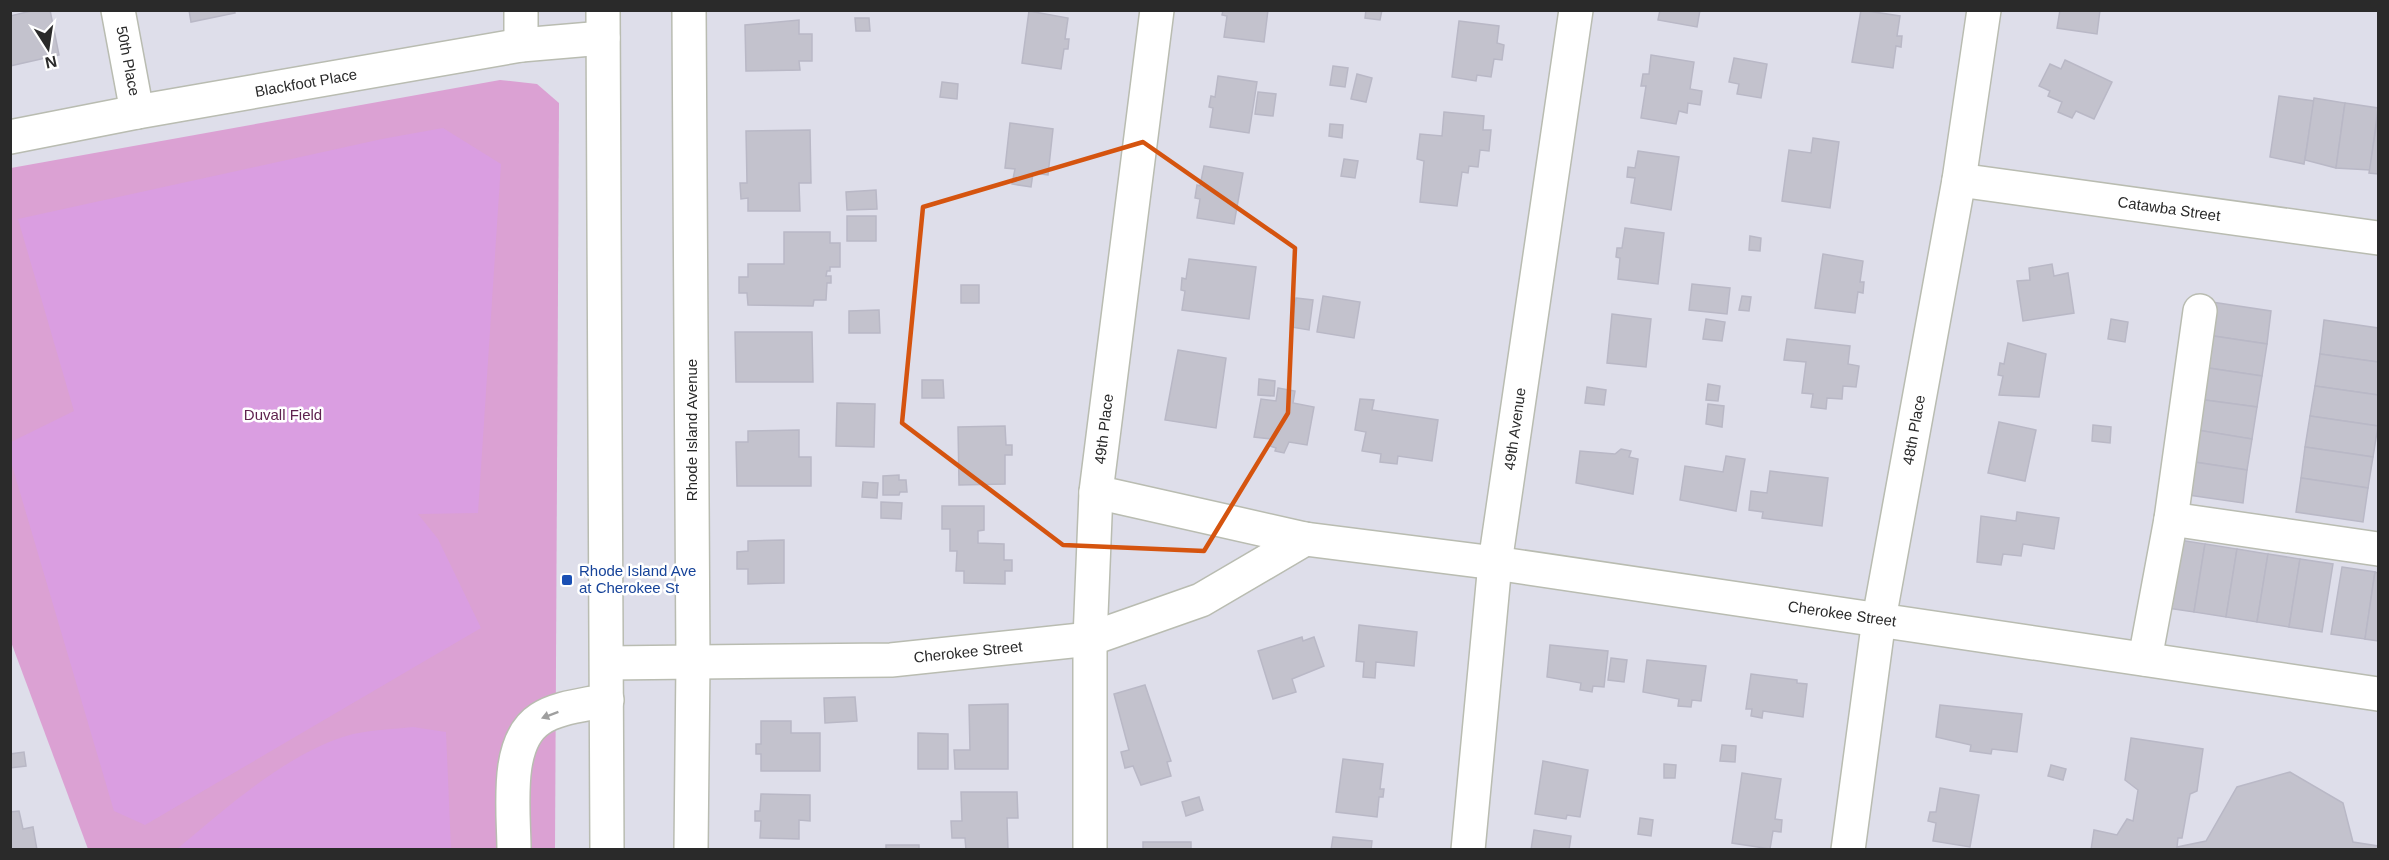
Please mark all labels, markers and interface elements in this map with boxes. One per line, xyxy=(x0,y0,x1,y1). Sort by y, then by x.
north arrow xyxy=(18,18,78,78)
street label: 50th Place xyxy=(113,24,144,97)
text: N xyxy=(44,53,58,72)
street label: Blackfoot Place xyxy=(254,65,358,100)
street label: Catawba Street xyxy=(2117,193,2222,224)
street label: Rhode Island Avenue xyxy=(683,359,700,501)
street label: 49th Avenue xyxy=(1500,387,1529,471)
street label: 49th Place xyxy=(1091,393,1116,465)
street label: 48th Place xyxy=(1899,394,1928,466)
park label: Duvall Field xyxy=(244,406,322,423)
place label: Rhode Island Ave at Cherokee St xyxy=(579,562,696,596)
marker: Rhode Island Ave at Cherokee St xyxy=(560,573,574,587)
street label: Cherokee Street xyxy=(1787,597,1898,630)
street label: Cherokee Street xyxy=(913,637,1024,666)
one-way arrow xyxy=(541,710,559,720)

